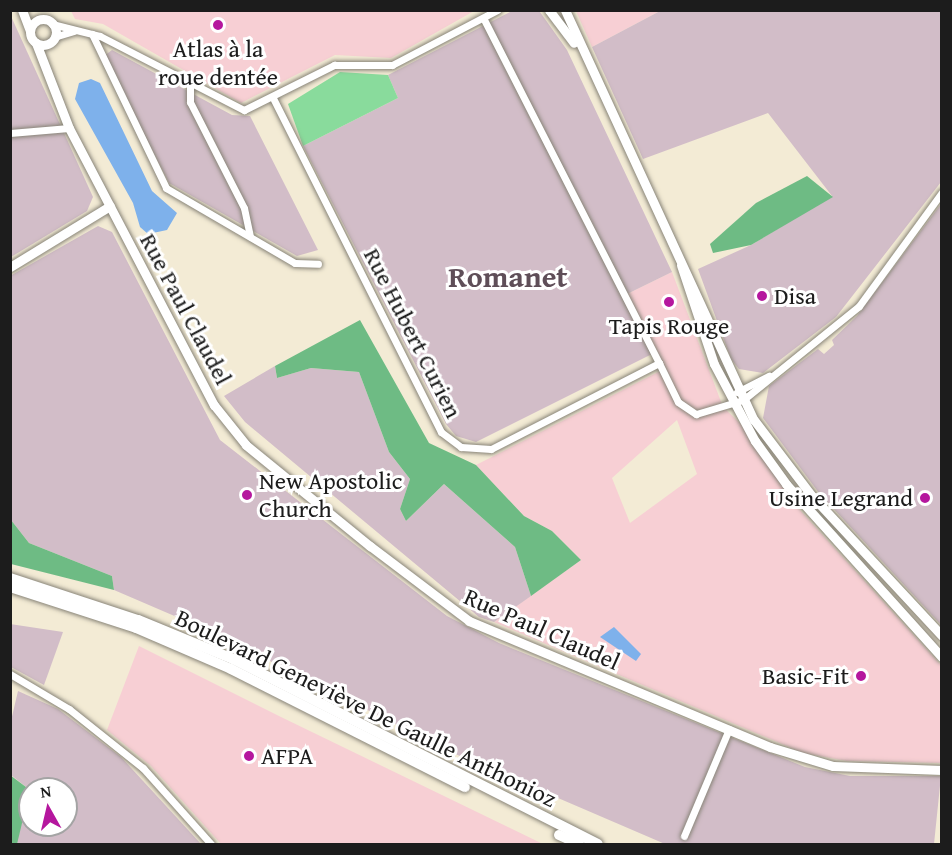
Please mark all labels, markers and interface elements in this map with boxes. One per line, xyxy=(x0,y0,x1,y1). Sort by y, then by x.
marker: Atlas à la roue dentée xyxy=(211,18,225,32)
place label: Atlas à la roue dentée xyxy=(158,35,278,91)
street label: Rue Paul Claudel xyxy=(134,228,238,390)
street label: Rue Hubert Curien xyxy=(358,243,468,423)
district label: Romanet xyxy=(448,258,568,294)
place label: Disa xyxy=(774,282,816,310)
marker: Disa xyxy=(755,289,769,303)
marker: Tapis Rouge xyxy=(662,295,676,309)
place label: Tapis Rouge xyxy=(609,312,729,340)
place label: New Apostolic Church xyxy=(259,467,402,523)
place label: Usine Legrand xyxy=(769,484,913,512)
marker: New Apostolic Church xyxy=(240,488,254,502)
marker: Usine Legrand xyxy=(918,491,932,505)
street label: Rue Paul Claudel xyxy=(460,582,624,676)
street label: Boulevard Geneviève De Gaulle Anthonioz xyxy=(171,603,561,813)
place label: Basic-Fit xyxy=(762,662,849,690)
marker: Basic-Fit xyxy=(854,669,868,683)
place label: AFPA xyxy=(261,742,313,770)
marker: AFPA xyxy=(242,749,256,763)
north arrow xyxy=(18,777,78,837)
text: N xyxy=(39,779,53,804)

